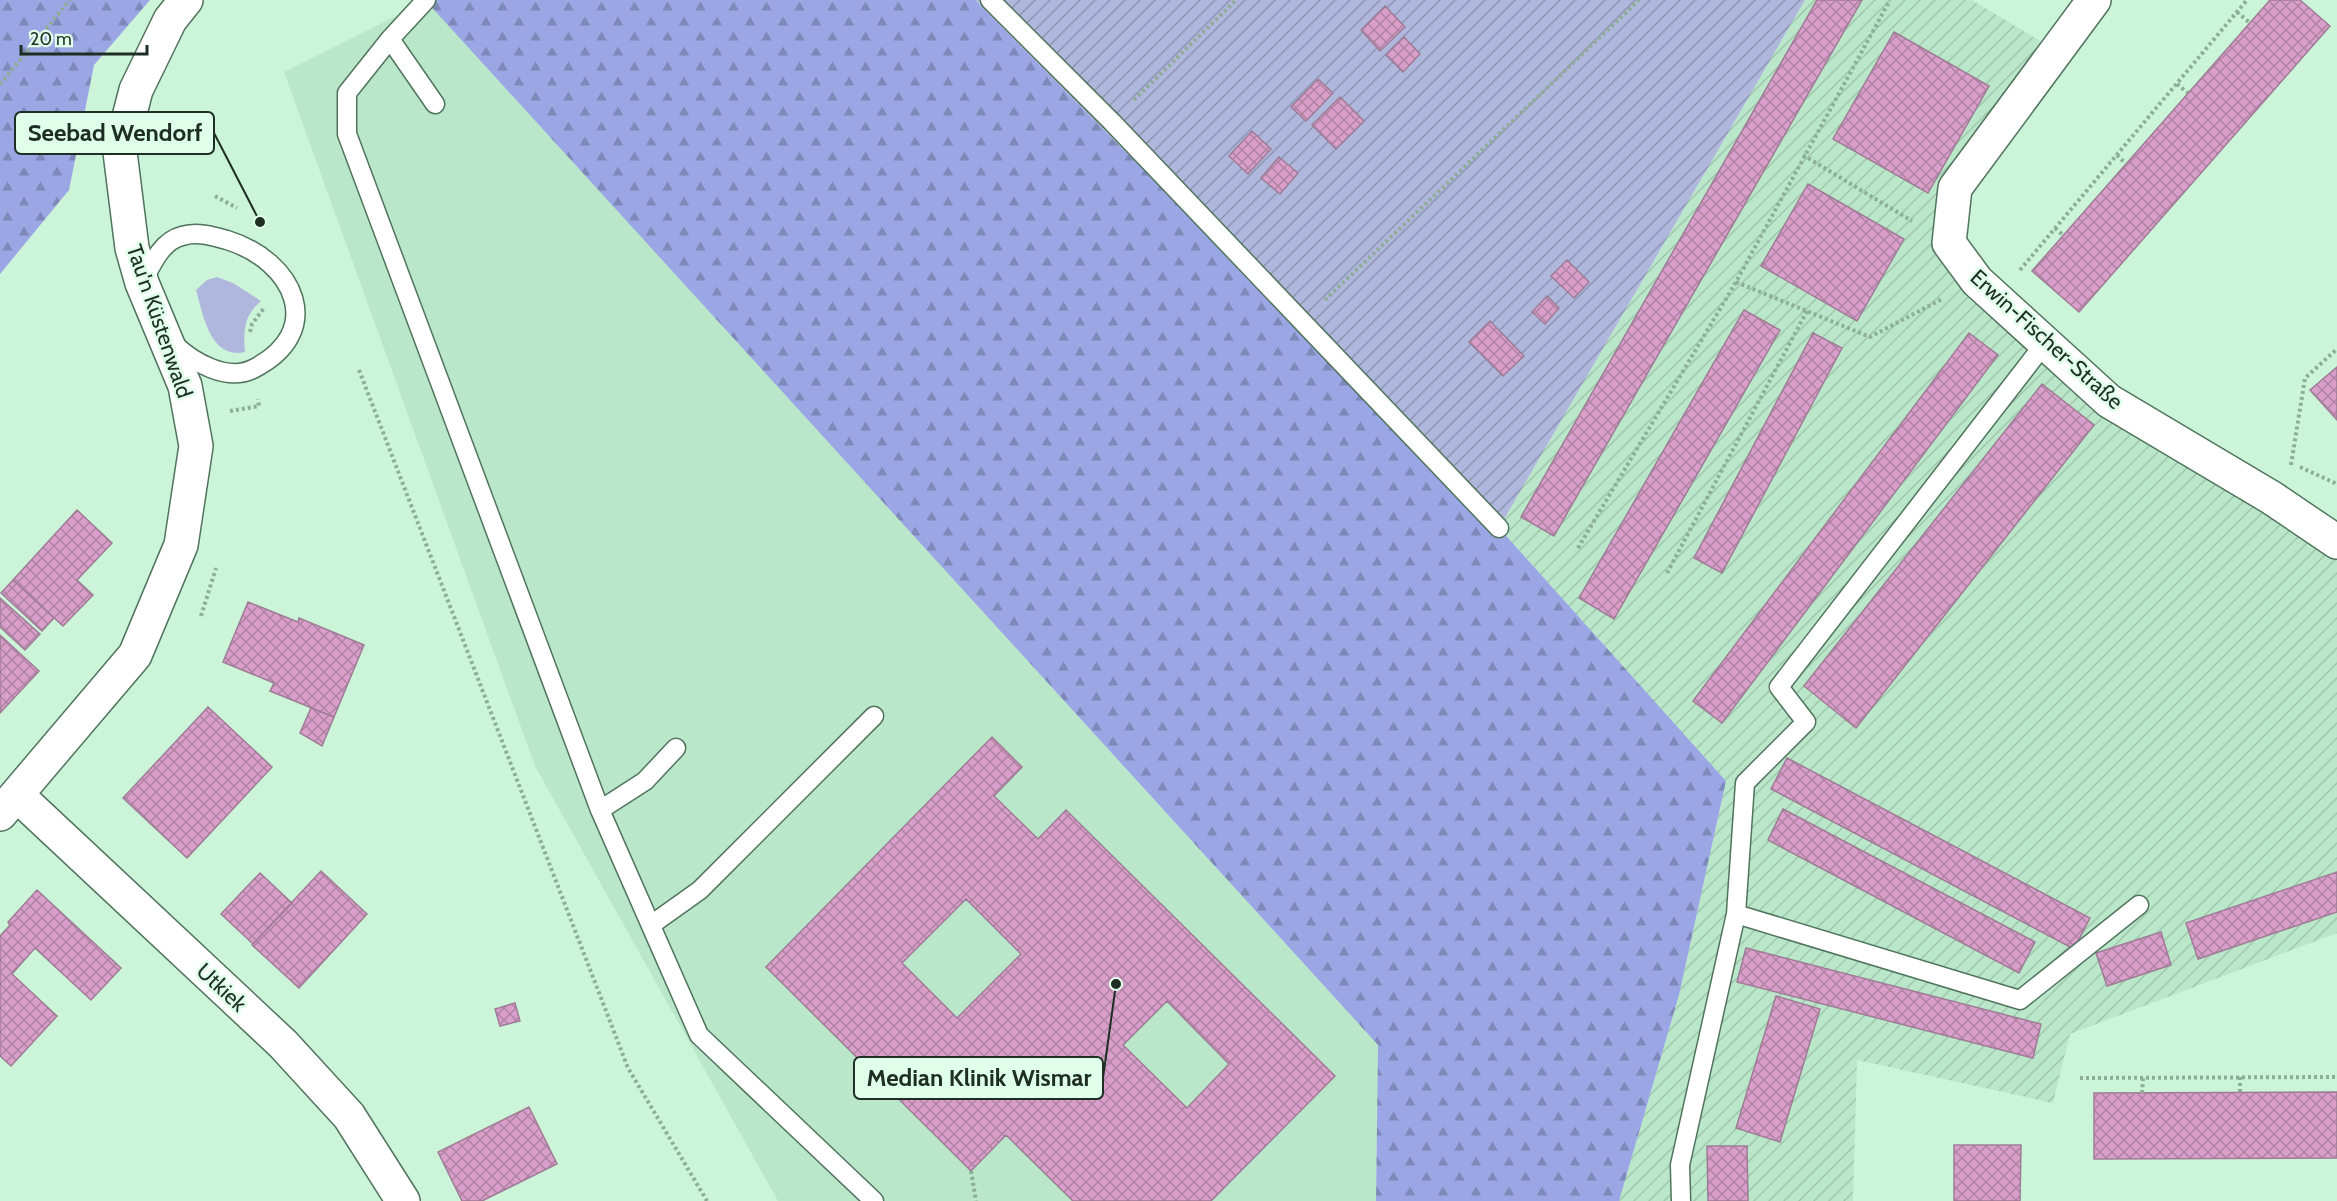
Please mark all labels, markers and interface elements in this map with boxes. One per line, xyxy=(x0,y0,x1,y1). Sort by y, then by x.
scale bar xyxy=(21,18,147,56)
text: 20 m xyxy=(30,28,72,50)
callout: Seebad Wendorf xyxy=(15,112,214,154)
text: Seebad Wendorf xyxy=(28,118,202,147)
street label: Tau'n Küstenwald xyxy=(121,241,198,401)
street label: Erwin-Fischer-Straße xyxy=(1965,264,2129,415)
street label: Utkiek xyxy=(191,957,252,1017)
callout: Median Klinik Wismar xyxy=(854,1057,1103,1099)
text: Median Klinik Wismar xyxy=(867,1063,1092,1092)

